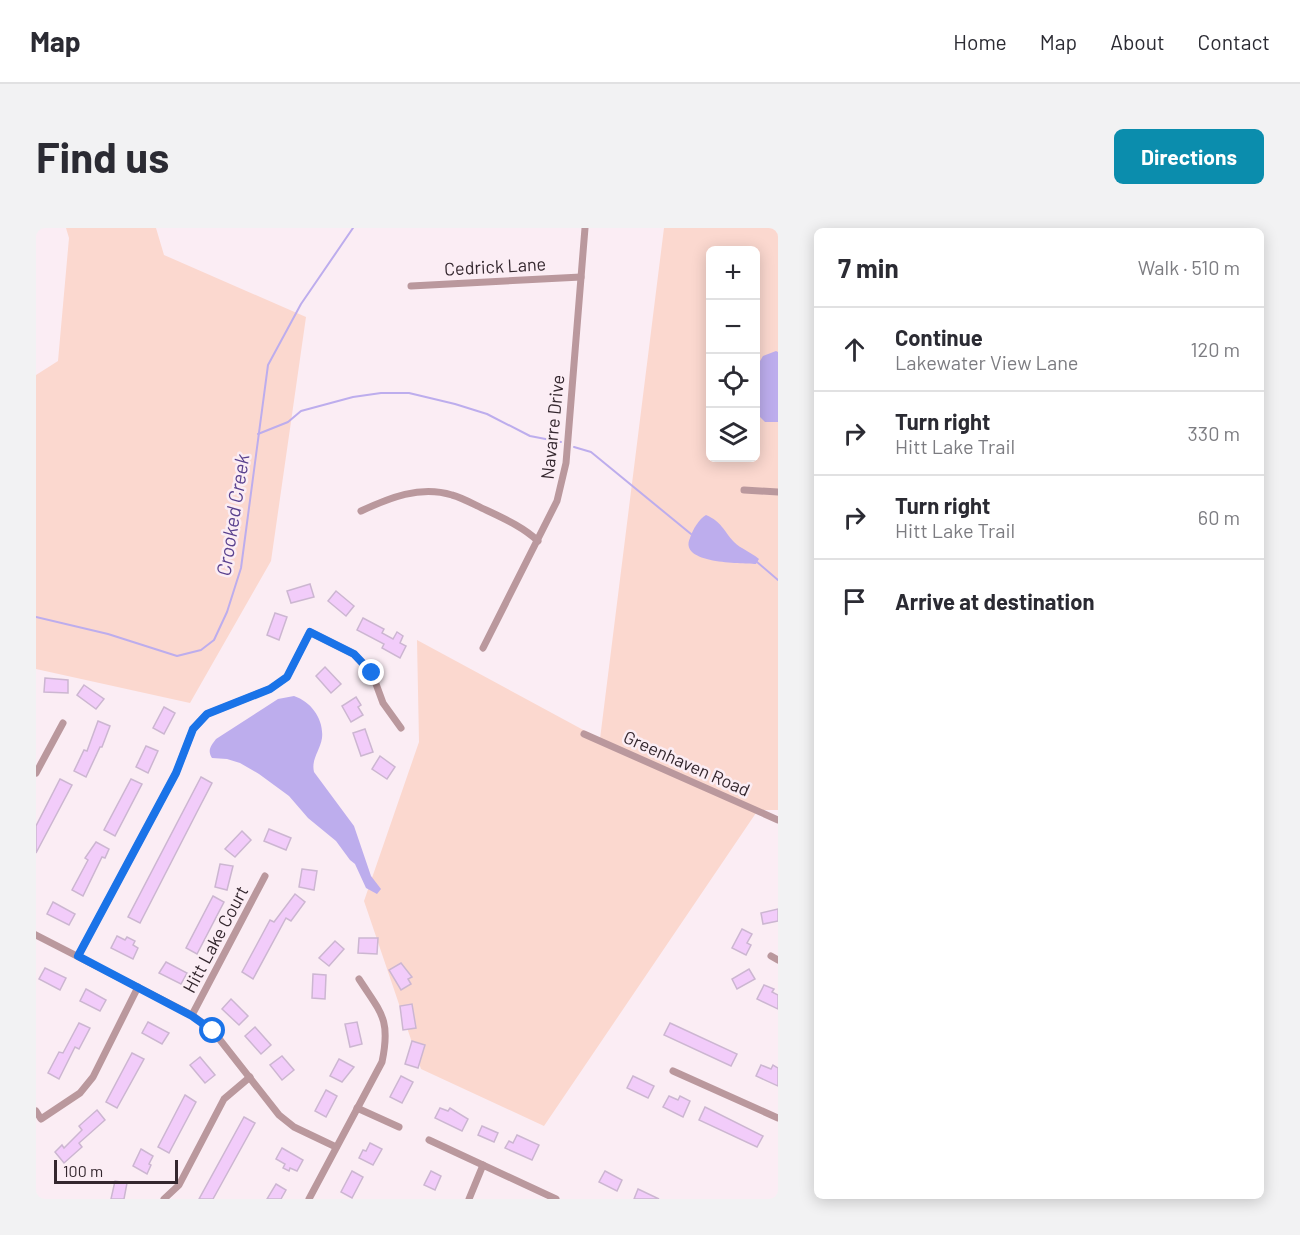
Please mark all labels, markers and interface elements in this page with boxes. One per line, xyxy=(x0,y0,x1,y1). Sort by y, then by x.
text: Map xyxy=(30,24,81,58)
text: Home xyxy=(953,29,1007,54)
text: Map xyxy=(1040,29,1077,54)
text: About xyxy=(1110,29,1165,54)
text: Contact xyxy=(1198,29,1270,54)
button: Directions xyxy=(1114,129,1264,184)
text: Find us xyxy=(36,131,169,181)
map controls xyxy=(706,246,760,462)
button: + xyxy=(706,246,760,300)
street label: Cedrick Lane xyxy=(443,252,547,280)
text: 7 min xyxy=(838,252,899,283)
text: Walk · 510 m xyxy=(1138,255,1240,279)
button: − xyxy=(706,300,760,354)
text: Continue xyxy=(895,324,983,350)
icon: ahead xyxy=(838,333,871,366)
text: 120 m xyxy=(1190,337,1240,361)
text: Lakewater View Lane xyxy=(895,350,1078,374)
button: locate xyxy=(706,354,760,408)
street label: Navarre Drive xyxy=(536,374,568,480)
button: layers xyxy=(706,408,760,462)
text: Turn right xyxy=(895,408,990,434)
icon: right xyxy=(838,417,871,450)
text: 330 m xyxy=(1188,421,1240,445)
text: Hitt Lake Trail xyxy=(895,434,1015,458)
water label: Crooked Creek xyxy=(211,452,254,578)
text: Turn right xyxy=(895,492,990,518)
icon: right xyxy=(838,501,871,534)
text: 60 m xyxy=(1198,505,1240,529)
text: Hitt Lake Trail xyxy=(895,518,1015,542)
icon: arrive xyxy=(838,585,871,618)
text: Arrive at destination xyxy=(895,588,1094,614)
route end xyxy=(358,659,384,685)
street label: Greenhaven Road xyxy=(620,725,754,801)
street label: Hitt Lake Court xyxy=(178,882,252,996)
route start xyxy=(199,1017,225,1043)
scale bar xyxy=(54,1157,178,1184)
text: 100 m xyxy=(63,1161,103,1180)

